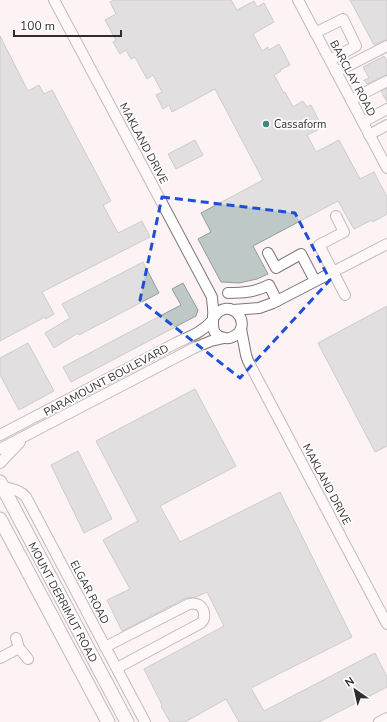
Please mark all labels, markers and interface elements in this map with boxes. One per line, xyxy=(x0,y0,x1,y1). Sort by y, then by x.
scale bar xyxy=(14,12,121,38)
text: 100 m xyxy=(20,18,55,34)
street label: BARCLAY ROAD xyxy=(326,37,379,119)
street label: MAKLAND DRIVE xyxy=(116,100,171,186)
place label: Cassaform xyxy=(274,117,326,132)
marker: Cassaform xyxy=(261,119,271,129)
street label: PARAMOUNT BOULEVARD xyxy=(41,341,171,420)
street label: MAKLAND DRIVE xyxy=(299,441,354,527)
street label: MOUNT DERRIMUT ROAD xyxy=(24,539,101,665)
street label: ELGAR ROAD xyxy=(67,558,113,627)
north arrow xyxy=(335,670,375,710)
text: N xyxy=(342,674,357,691)

